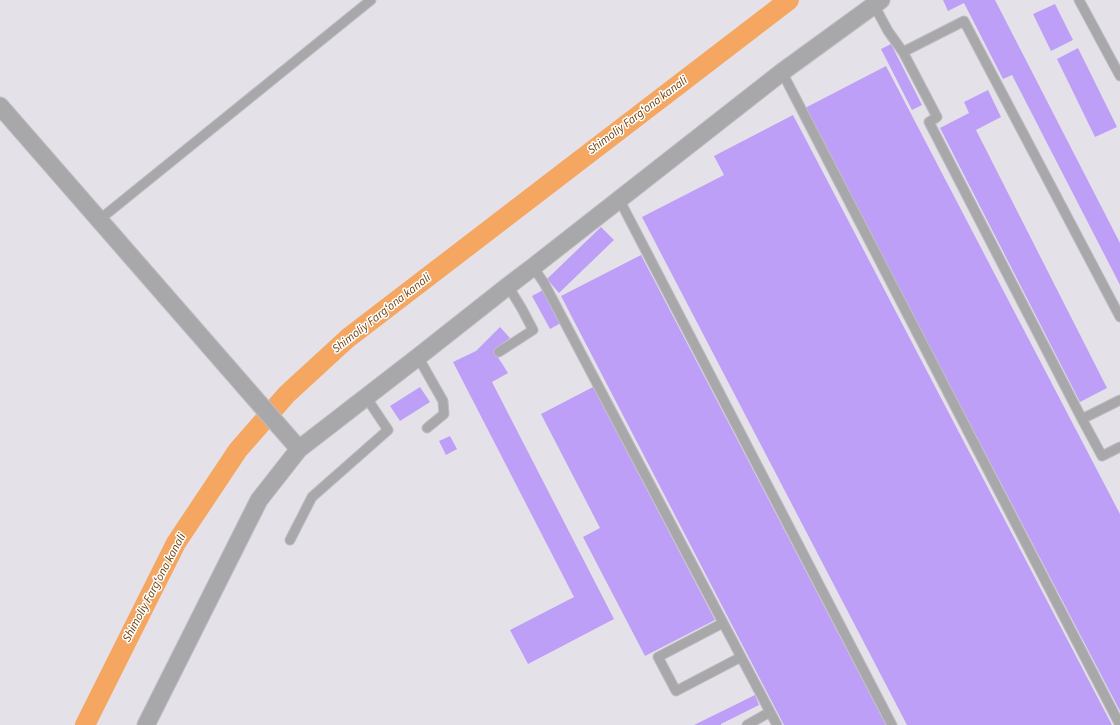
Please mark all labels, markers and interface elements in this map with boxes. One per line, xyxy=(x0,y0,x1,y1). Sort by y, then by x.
water label: Shimoliy Fargʻona kanali xyxy=(585,74,691,158)
water label: Shimoliy Fargʻona kanali xyxy=(330,271,434,357)
water label: Shimoliy Fargʻona kanali xyxy=(120,531,190,645)

